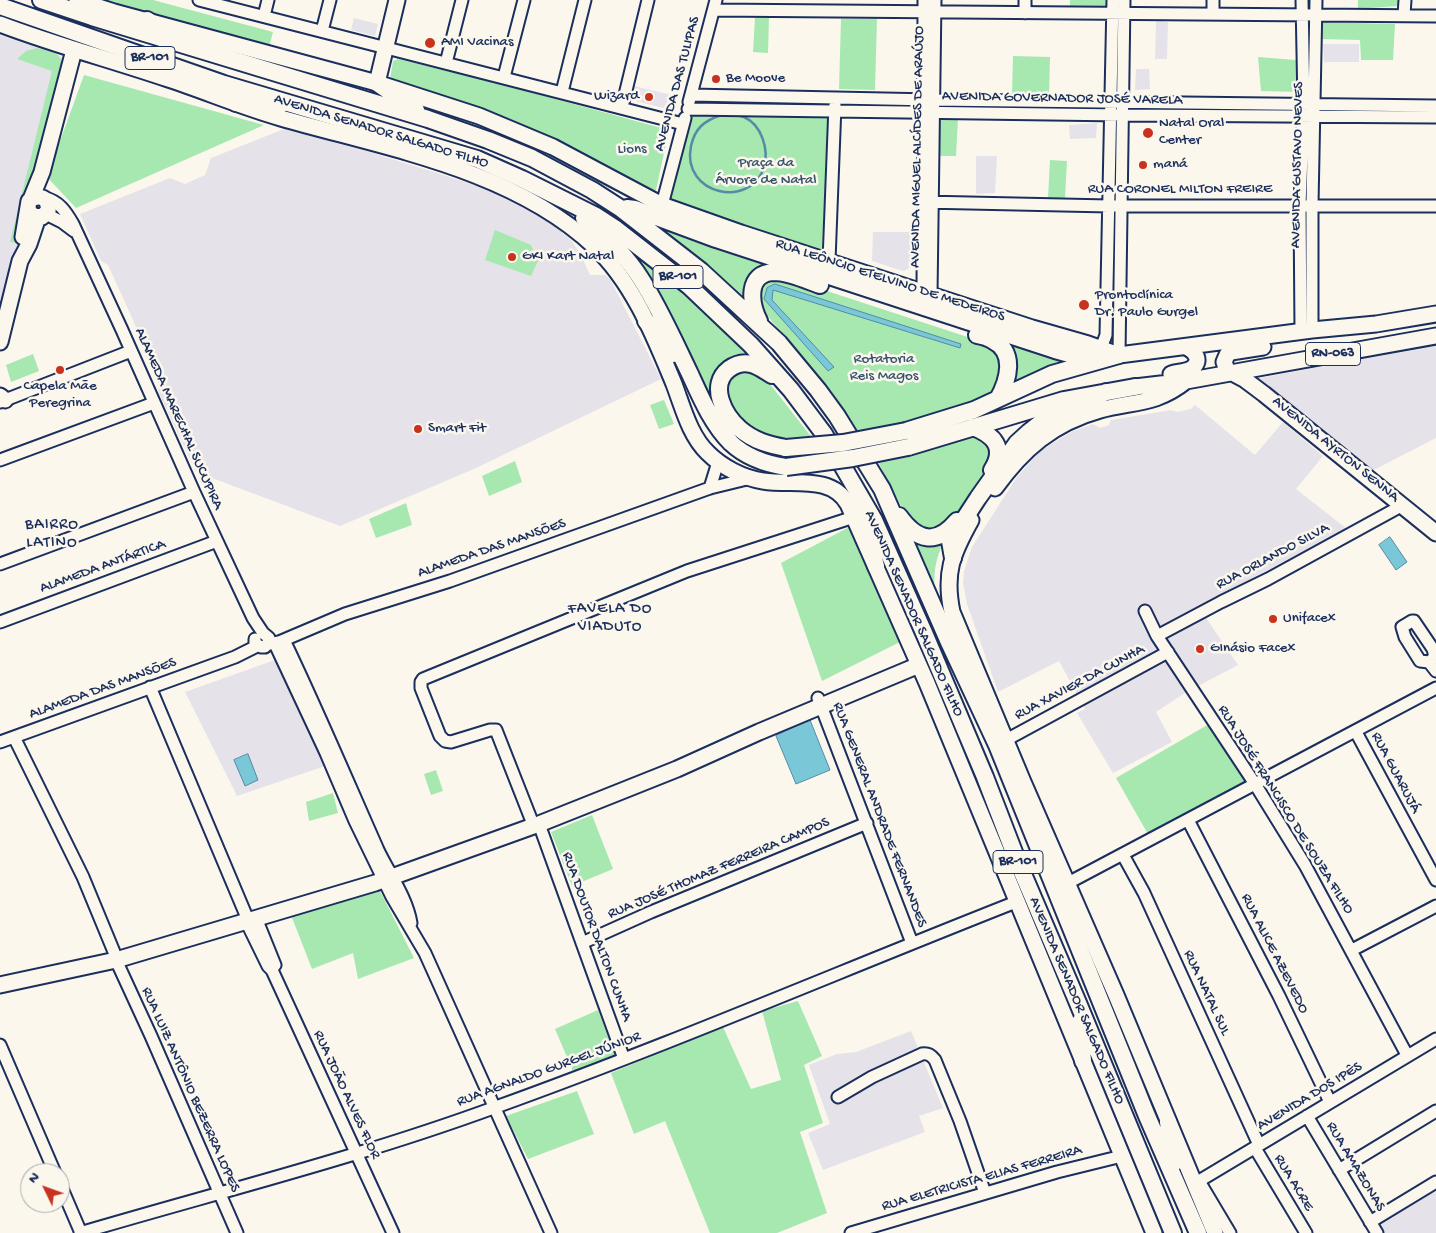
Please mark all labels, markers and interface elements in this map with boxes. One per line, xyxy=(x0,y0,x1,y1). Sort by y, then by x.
street label: AVENIDA DAS TULIPAS xyxy=(651,15,705,153)
street label: AVENIDA MIGUEL ALCÍDES DE ARAÚJO xyxy=(907,26,929,268)
place label: AMI Vacinas xyxy=(441,34,513,52)
marker: AMI Vacinas xyxy=(423,36,437,50)
road number: BR-101 xyxy=(125,46,175,70)
place label: Be Moove xyxy=(726,70,785,88)
marker: Be Moove xyxy=(710,73,722,85)
street label: AVENIDA GUSTAVO NEVES xyxy=(1288,82,1308,248)
place label: Wizard xyxy=(594,88,639,106)
street label: AVENIDA GOVERNADOR JOSÉ VARELA xyxy=(942,88,1182,110)
street label: AVENIDA SENADOR SALGADO FILHO xyxy=(271,91,491,173)
marker: Wizard xyxy=(643,91,655,103)
place label: Natal Oral Center xyxy=(1159,115,1224,150)
marker: Natal Oral Center xyxy=(1141,126,1155,140)
park label: Lions xyxy=(617,141,647,159)
park label: Praça da Árvore de Natal xyxy=(715,155,817,190)
place label: maná xyxy=(1153,156,1187,174)
marker: maná xyxy=(1137,159,1149,171)
street label: RUA CORONEL MILTON FREIRE xyxy=(1088,181,1272,199)
street label: RUA LEÔNCIO ETELVINO DE MEDEIROS xyxy=(773,235,1007,327)
place label: GKI Kart Natal xyxy=(522,248,614,266)
marker: GKI Kart Natal xyxy=(506,251,518,263)
road number: BR-101 xyxy=(653,266,703,288)
place label: Prontoclínica Dr. Paulo Gurgel xyxy=(1095,287,1198,322)
marker: Prontoclínica Dr. Paulo Gurgel xyxy=(1077,298,1091,312)
street label: ALAMEDA MARECHAL SUCUPIRA xyxy=(130,325,226,513)
road number: RN-063 xyxy=(1306,342,1360,366)
park label: Rotatoria Reis Magos xyxy=(850,351,918,386)
marker: Capela Mãe Peregrina xyxy=(54,364,66,376)
place label: Capela Mãe Peregrina xyxy=(23,378,97,413)
street label: AVENIDA AYRTON SENNA xyxy=(1268,393,1402,507)
place label: Smart Fit xyxy=(428,420,486,438)
marker: Smart Fit xyxy=(412,423,424,435)
street label: AVENIDA SENADOR SALGADO FILHO xyxy=(859,508,967,720)
street label: ALAMEDA DAS MANSÕES xyxy=(416,515,568,583)
district label: BAIRRO LATINO xyxy=(24,516,80,554)
street label: RUA ORLANDO SILVA xyxy=(1213,520,1333,594)
street label: ALAMEDA ANTÁRTICA xyxy=(38,536,168,598)
district label: FAVELA DO VIADUTO xyxy=(567,600,653,638)
place label: Unifacex xyxy=(1283,610,1336,628)
marker: Unifacex xyxy=(1267,613,1279,625)
place label: GInásio Facex xyxy=(1210,640,1295,658)
street label: RUA XAVIER DA CUNHA xyxy=(1012,641,1148,725)
marker: GInásio Facex xyxy=(1194,643,1206,655)
street label: ALAMEDA DAS MANSÕES xyxy=(27,654,179,724)
street label: RUA GENERAL ANDRADE FERNANDES xyxy=(828,700,930,930)
street label: RUA JOSÉ FRANCISCO DE SOUZA FILHO xyxy=(1213,702,1357,918)
street label: RUA GUARUJÁ xyxy=(1366,729,1424,817)
street label: RUA JOSÉ THOMAZ FERREIRA CAMPOS xyxy=(605,814,833,924)
street label: RUA DOUTOR DALTON CUNHA xyxy=(557,850,635,1024)
road number: BR-101 xyxy=(993,850,1043,874)
street label: RUA ALICE AZEVEDO xyxy=(1236,891,1312,1017)
street label: AVENIDA SENADOR SALGADO FILHO xyxy=(1024,895,1128,1107)
street label: RUA NATAL SUL xyxy=(1178,947,1234,1039)
street label: RUA LUIZ ANTÔNIO BEZERRA LOPES xyxy=(137,985,243,1195)
street label: RUA JOÃO ALVES FLOR xyxy=(308,1028,384,1162)
street label: RUA AGNALDO GURGEL JÚNIOR xyxy=(455,1028,643,1112)
street label: AVENIDA DOS IPÊS xyxy=(1254,1058,1366,1136)
street label: RUA AMAZONAS xyxy=(1321,1119,1389,1215)
street label: RUA ELETRICISTA ELIAS FERREIRA xyxy=(880,1142,1084,1216)
street label: RUA ACRE xyxy=(1269,1151,1317,1215)
north arrow xyxy=(20,1163,70,1213)
text: N xyxy=(25,1169,44,1187)

